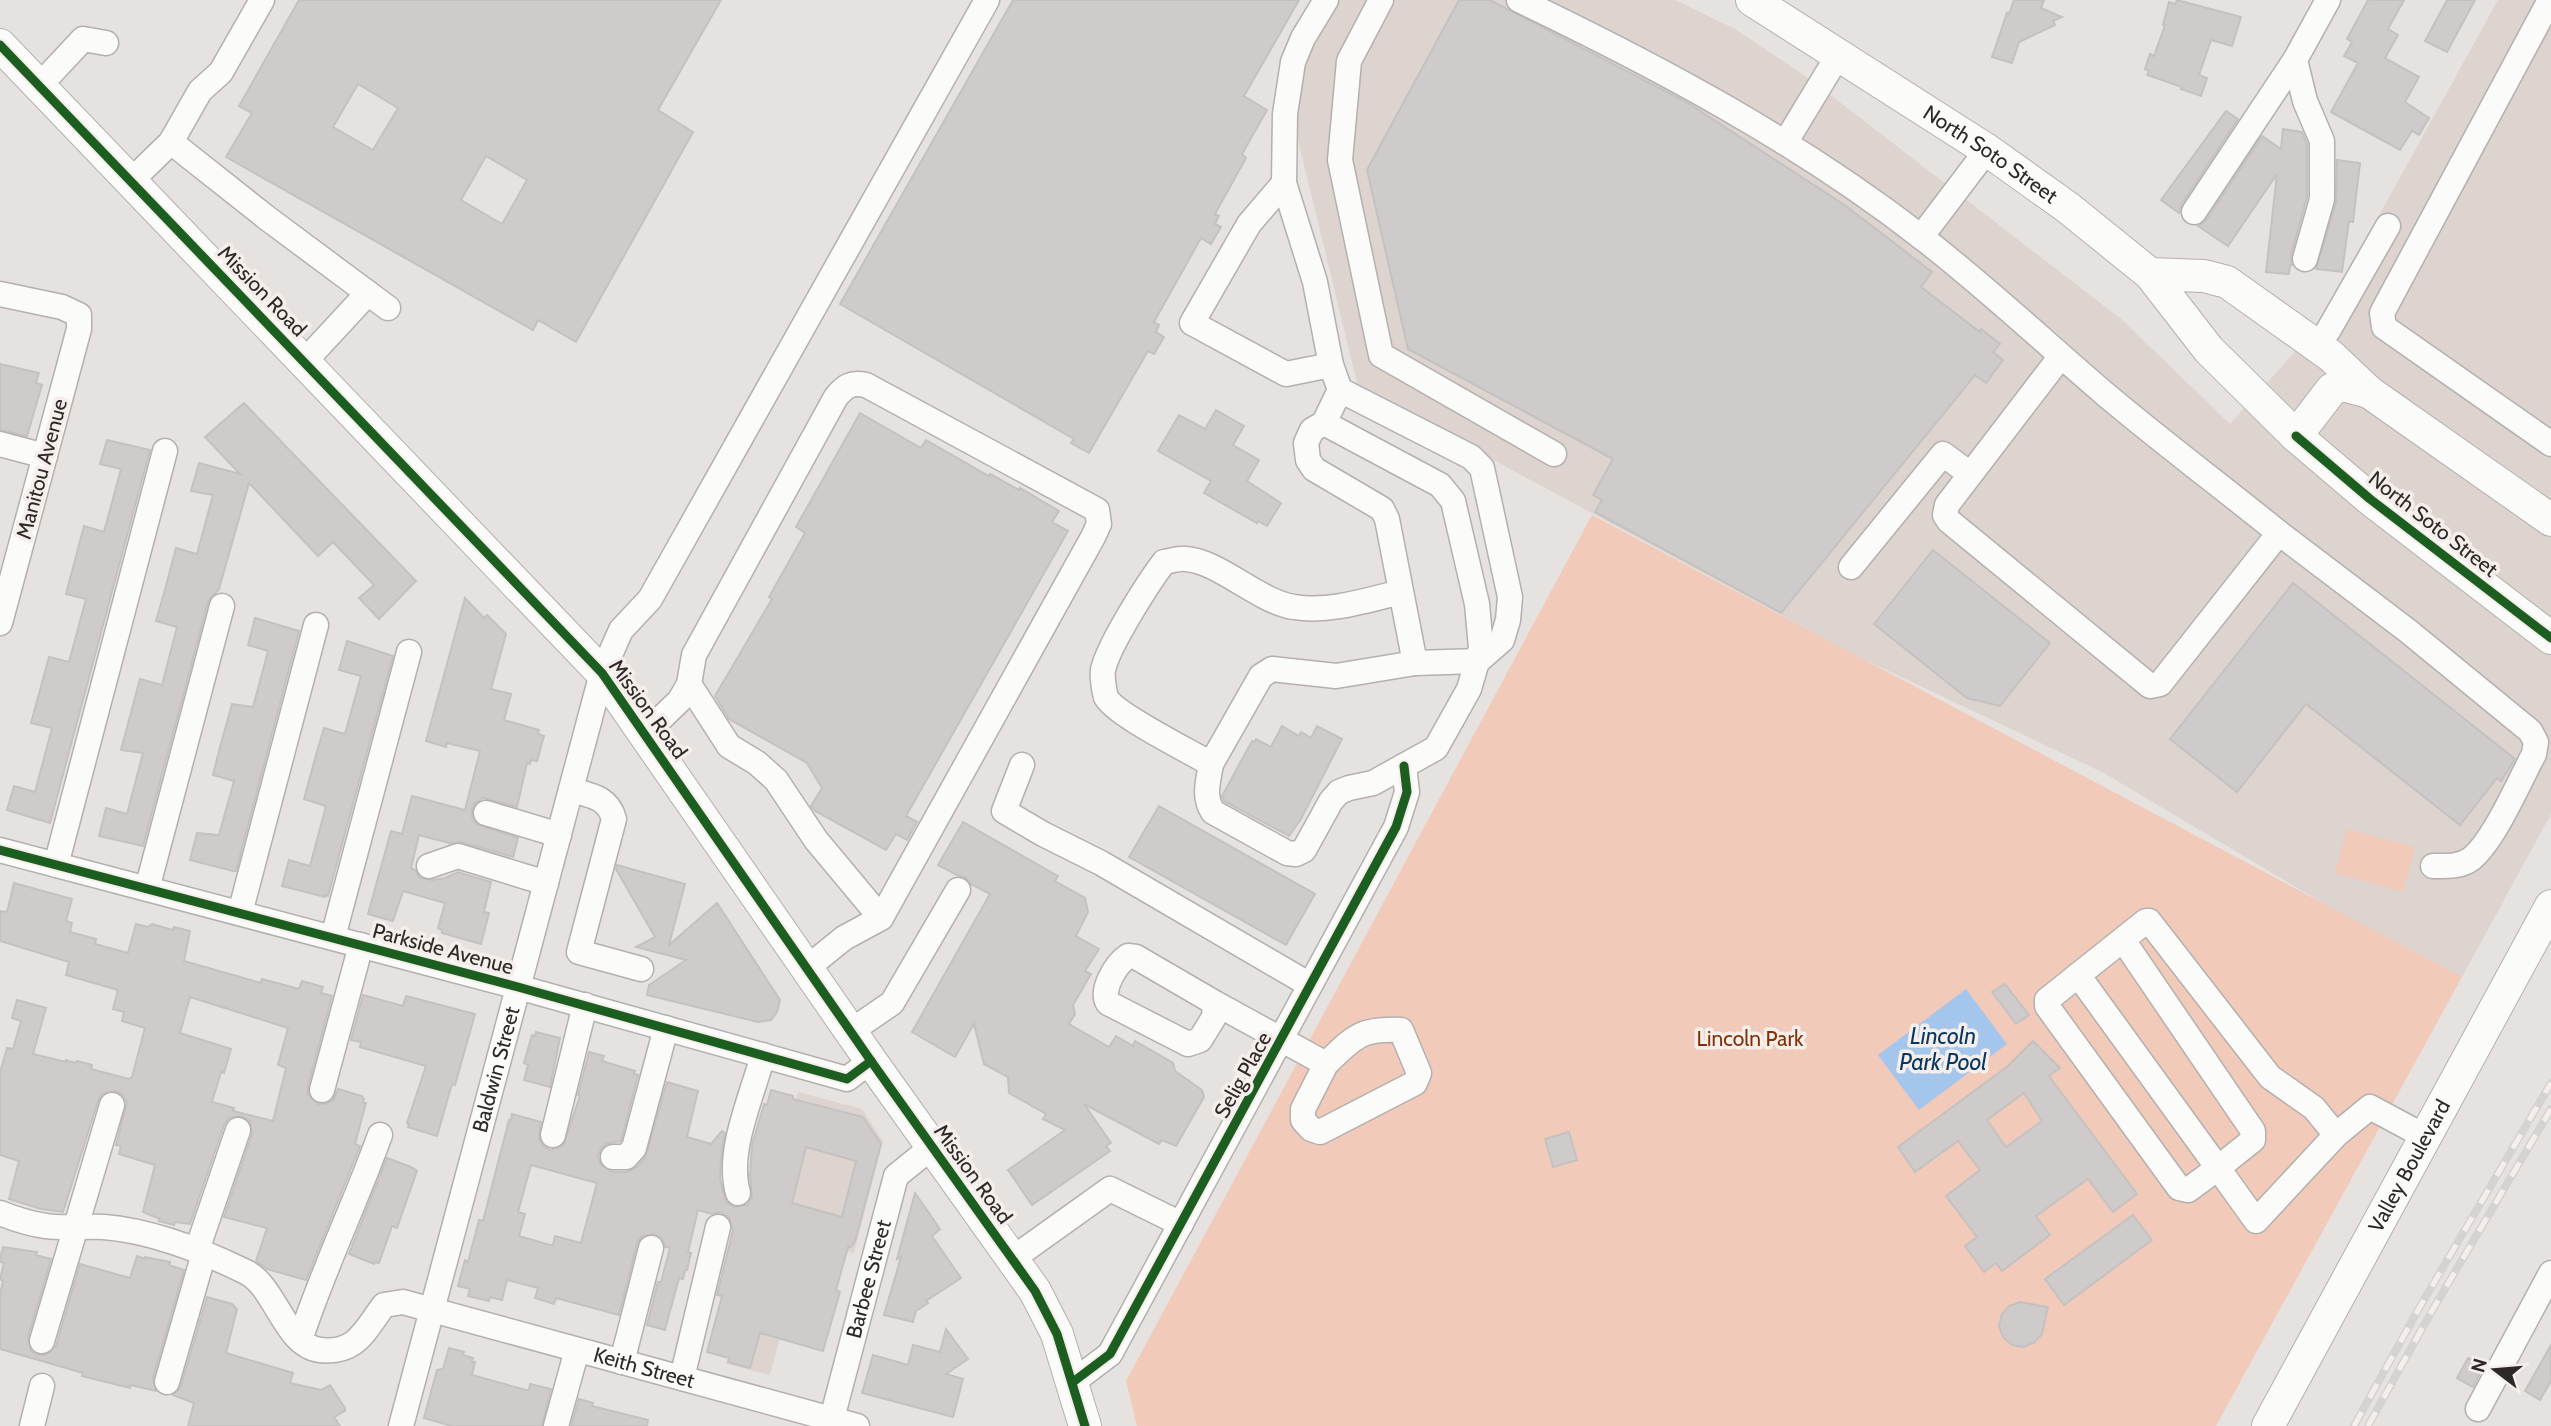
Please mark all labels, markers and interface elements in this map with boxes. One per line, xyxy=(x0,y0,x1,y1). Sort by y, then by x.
street label: North Soto Street xyxy=(1919,100,2063,208)
street label: Mission Road xyxy=(213,240,312,341)
street label: Manitou Avenue xyxy=(11,396,72,542)
street label: North Soto Street xyxy=(2364,465,2503,582)
street label: Mission Road xyxy=(604,654,693,763)
street label: Parkside Avenue xyxy=(370,918,516,979)
street label: Baldwin Street xyxy=(467,1004,524,1135)
water label: Lincoln Park Pool xyxy=(1899,1022,1987,1076)
park label: Lincoln Park xyxy=(1697,1026,1804,1051)
street label: Selig Place xyxy=(1209,1027,1277,1122)
street label: Valley Boulevard xyxy=(2363,1095,2455,1236)
street label: Mission Road xyxy=(929,1119,1018,1228)
street label: Barbee Street xyxy=(841,1217,896,1341)
north arrow xyxy=(2460,1335,2530,1405)
street label: Keith Street xyxy=(591,1342,697,1393)
text: N xyxy=(2466,1356,2492,1375)

